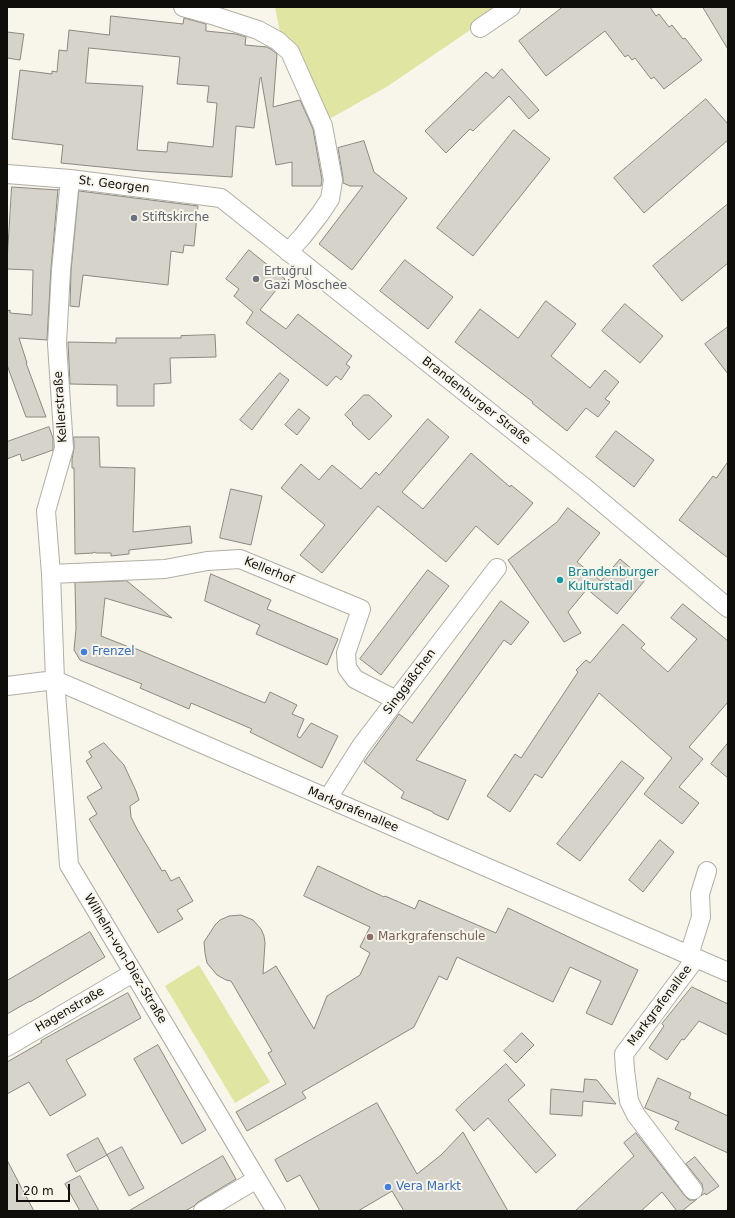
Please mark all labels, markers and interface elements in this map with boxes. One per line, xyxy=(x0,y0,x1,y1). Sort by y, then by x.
street label: St. Georgen xyxy=(78,174,150,196)
place label: Stiftskirche xyxy=(142,211,209,225)
marker: Stiftskirche xyxy=(129,213,139,223)
place label: Ertuğrul Gazi Moschee xyxy=(264,265,347,293)
marker: Ertuğrul Gazi Moschee xyxy=(251,274,261,284)
street label: Brandenburger Straße xyxy=(419,354,533,448)
street label: Kellerstraße xyxy=(51,371,71,443)
street label: Kellerhof xyxy=(242,554,296,588)
place label: Brandenburger Kulturstadl xyxy=(568,566,659,594)
marker: Brandenburger Kulturstadl xyxy=(555,575,565,585)
place label: Frenzel xyxy=(92,645,135,659)
marker: Frenzel xyxy=(79,647,89,657)
street label: Singgäßchen xyxy=(381,647,439,717)
street label: Markgrafenallee xyxy=(305,784,401,836)
street label: Wilhelm-von-Diez-Straße xyxy=(81,892,169,1026)
place label: Markgrafenschule xyxy=(378,930,485,944)
marker: Markgrafenschule xyxy=(365,932,375,942)
street label: Markgrafenallee xyxy=(625,963,695,1049)
street label: Hagenstraße xyxy=(33,984,107,1036)
scale bar xyxy=(18,1176,72,1202)
place label: Vera Markt xyxy=(396,1180,461,1194)
marker: Vera Markt xyxy=(383,1182,393,1192)
text: 20 m xyxy=(23,1184,54,1198)

